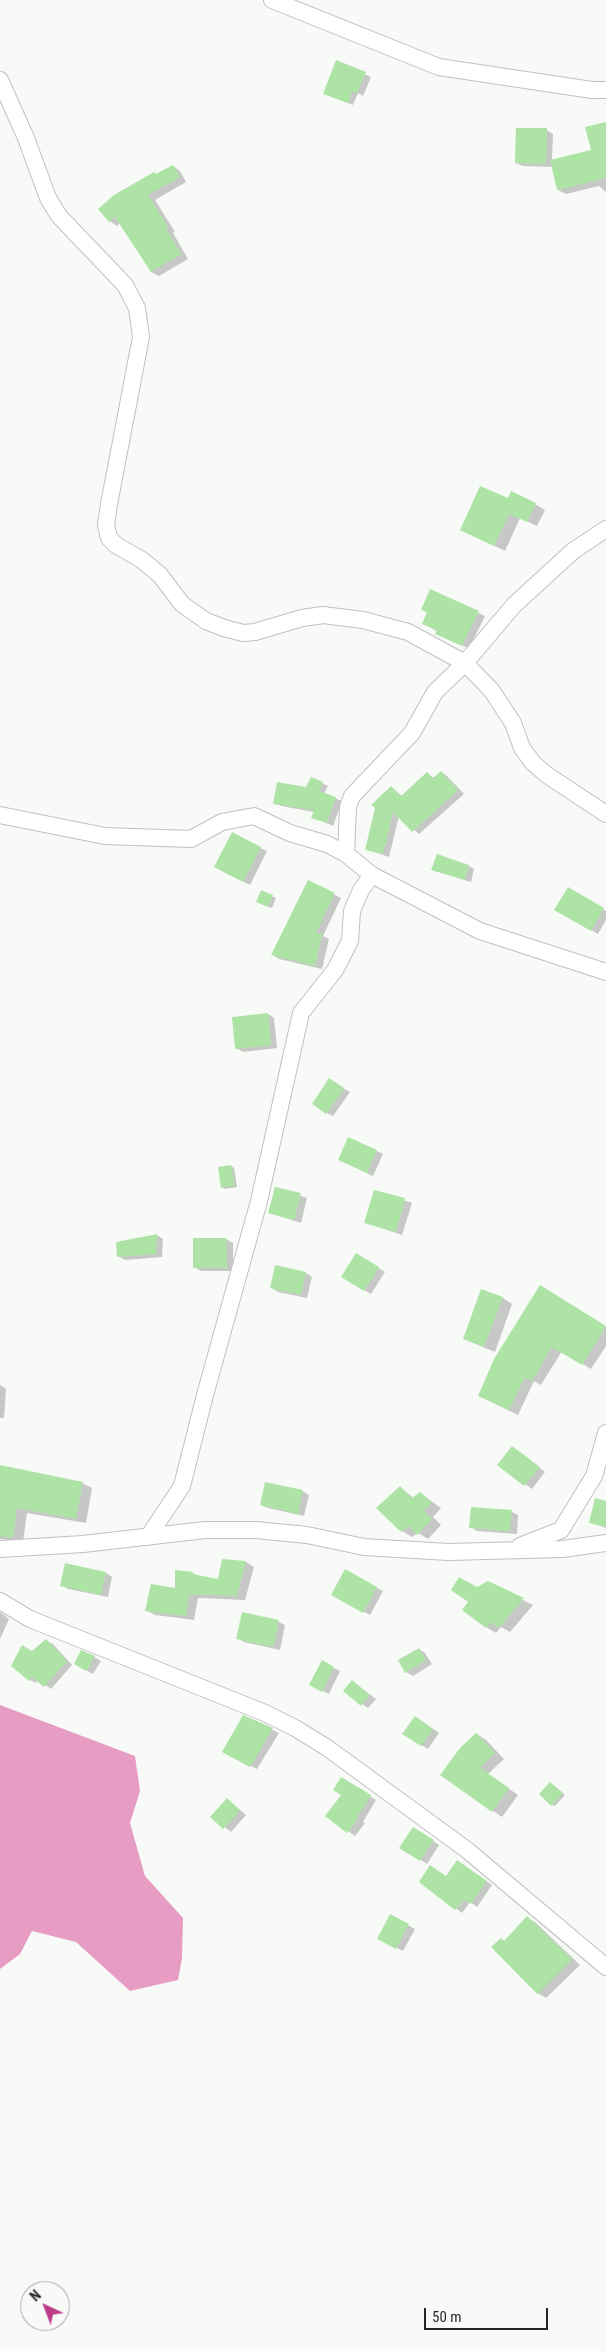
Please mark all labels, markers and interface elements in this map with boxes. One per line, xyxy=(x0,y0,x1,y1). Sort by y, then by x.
north arrow xyxy=(20,2281,70,2331)
text: N xyxy=(27,2287,44,2305)
scale bar xyxy=(426,2298,550,2330)
text: 50 m xyxy=(432,2308,462,2326)

